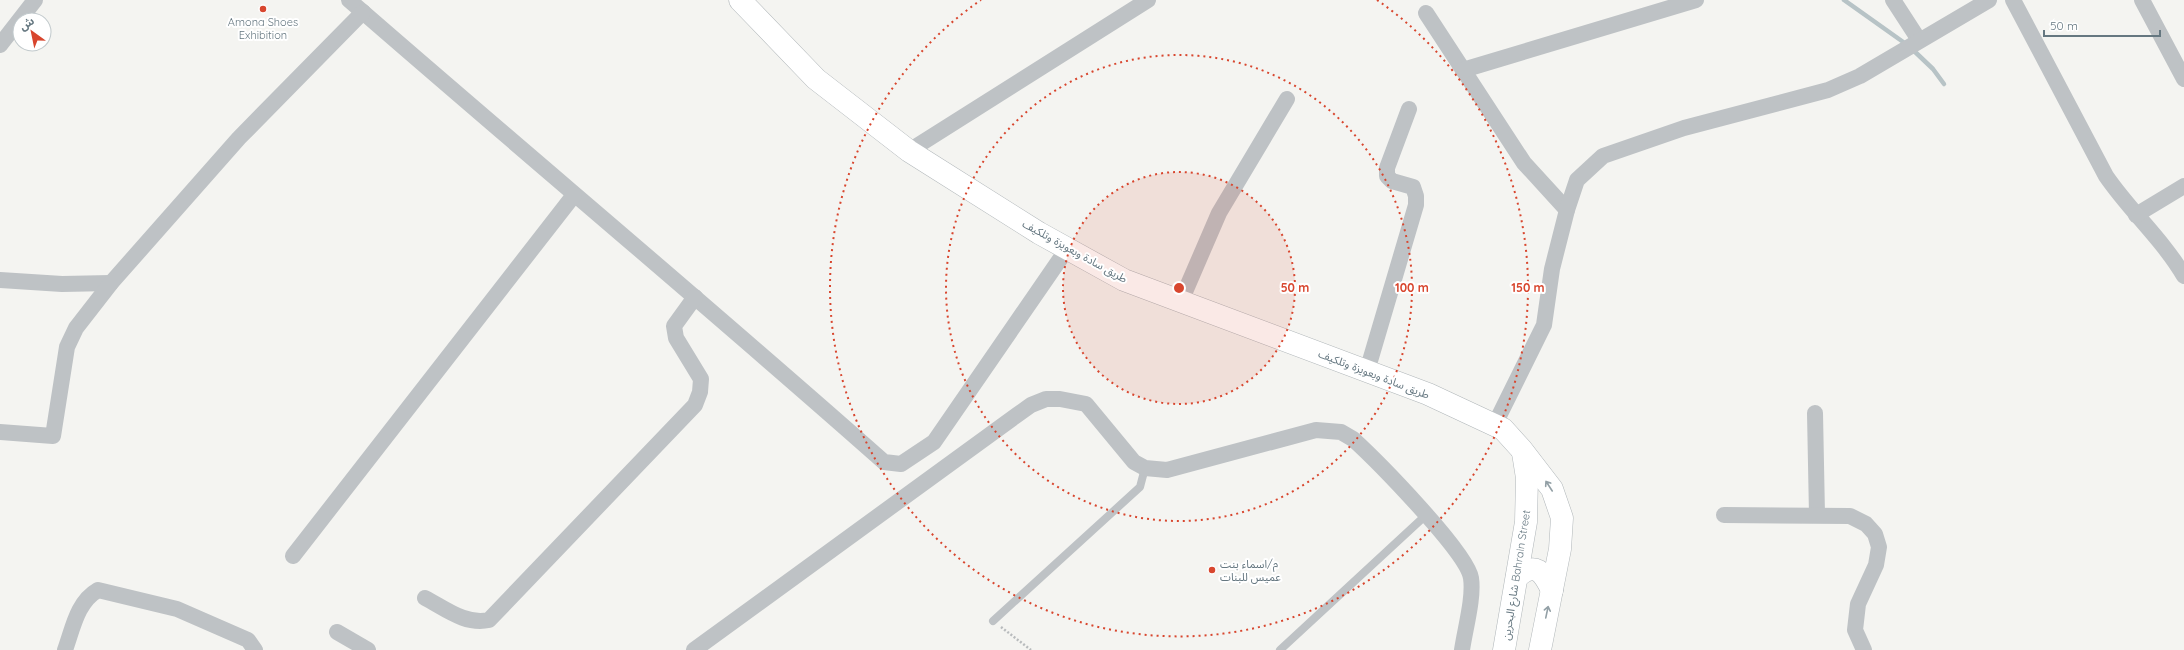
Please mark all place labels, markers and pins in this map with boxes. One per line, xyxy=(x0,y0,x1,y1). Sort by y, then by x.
marker: Amona Shoes Exhibition xyxy=(258,4,268,14)
place label: Amona Shoes Exhibition xyxy=(228,15,298,42)
centre of rings xyxy=(1172,281,1186,295)
place label: م/اسماء بنت عميس للبنات xyxy=(1220,557,1281,584)
marker: م/اسماء بنت عميس للبنات xyxy=(1207,565,1217,575)

